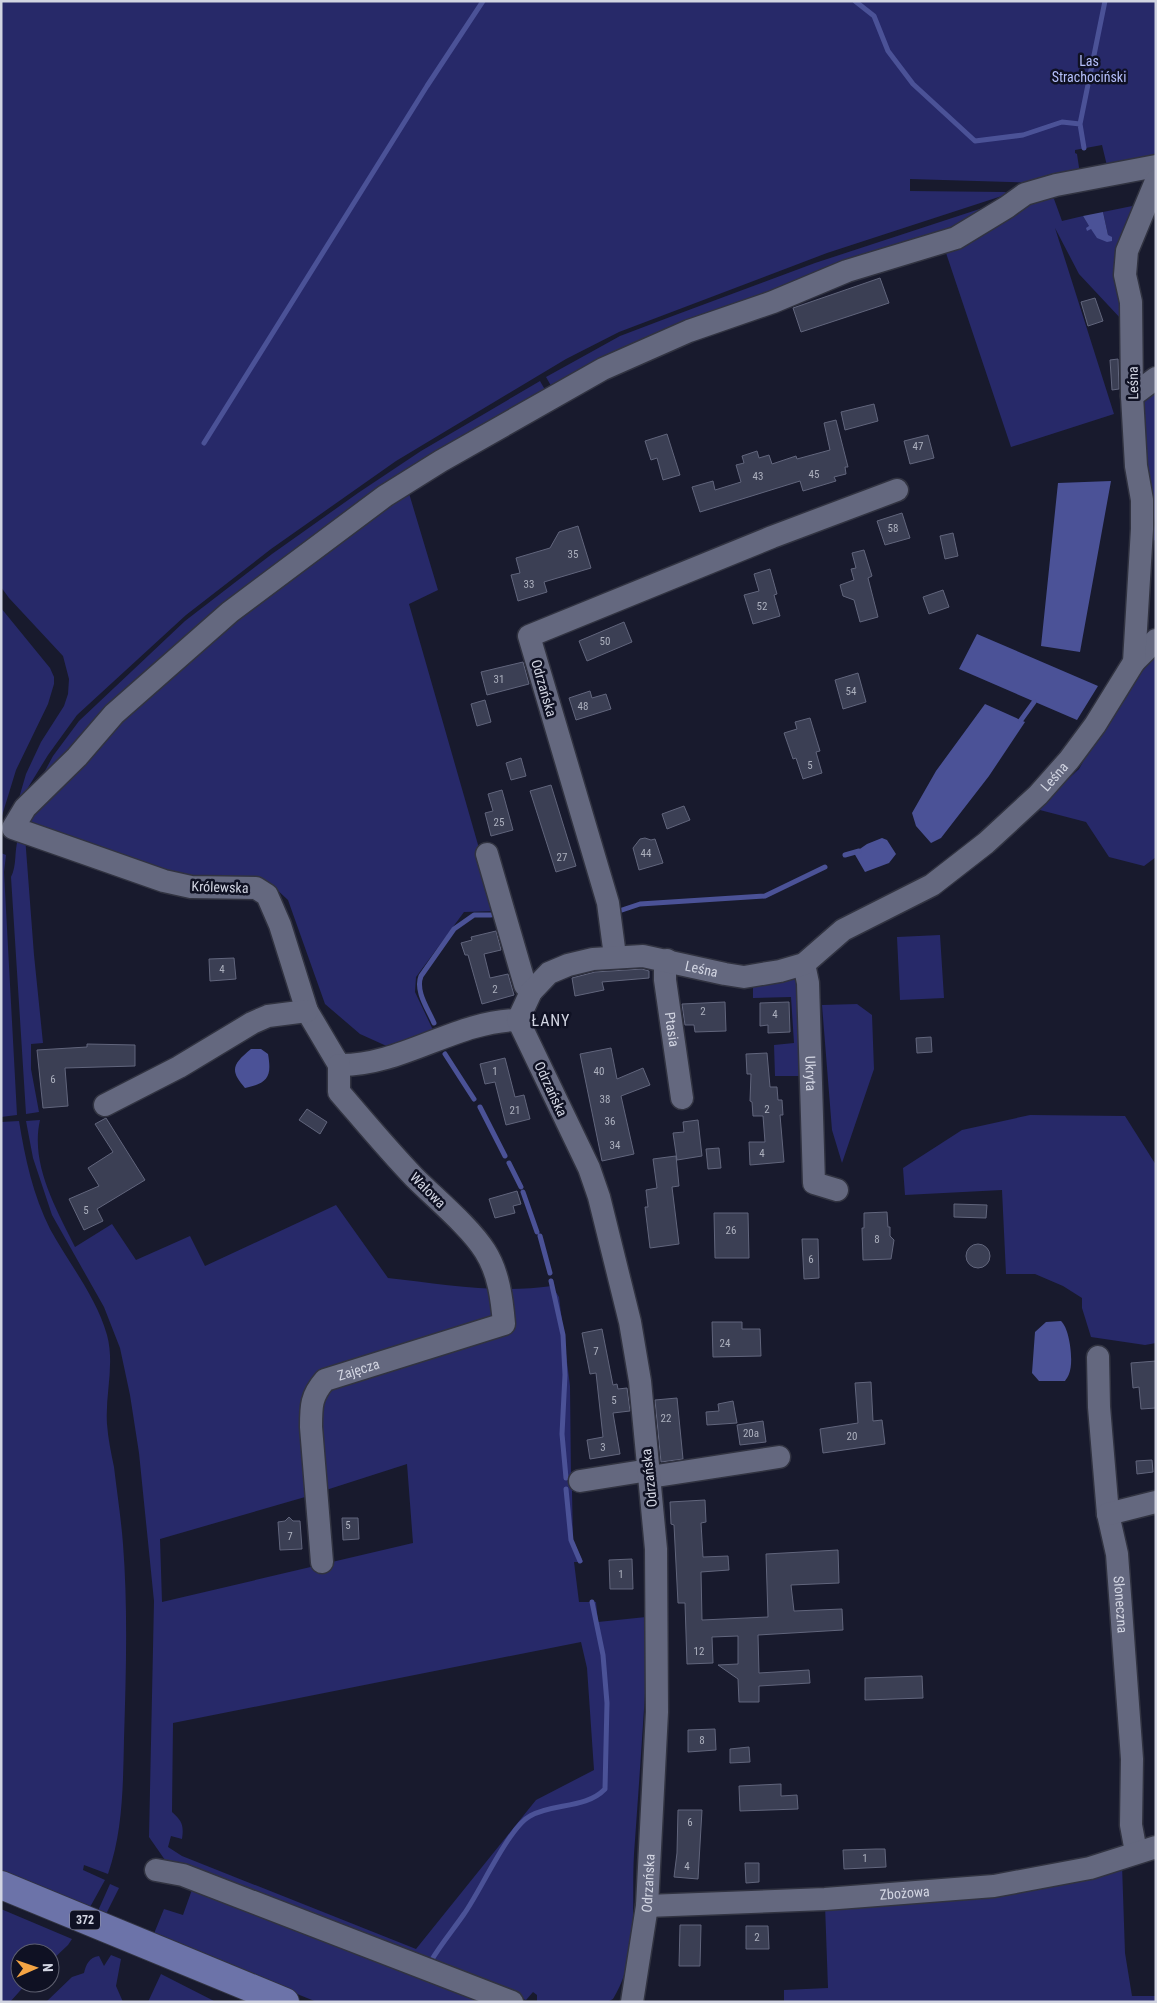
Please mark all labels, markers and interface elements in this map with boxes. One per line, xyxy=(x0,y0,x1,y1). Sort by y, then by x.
park label: Las Strachociński xyxy=(1052,53,1126,85)
street label: Leśna xyxy=(1125,366,1141,400)
house number: 47 xyxy=(913,440,923,453)
house number: 45 xyxy=(809,468,819,481)
house number: 43 xyxy=(753,470,763,483)
house number: 58 xyxy=(888,522,898,535)
house number: 35 xyxy=(568,548,578,561)
house number: 33 xyxy=(524,578,534,591)
house number: 52 xyxy=(757,600,767,613)
house number: 50 xyxy=(600,635,610,648)
street label: Odrzańska xyxy=(528,658,560,718)
house number: 31 xyxy=(494,673,504,686)
house number: 54 xyxy=(846,685,857,698)
house number: 48 xyxy=(578,700,588,713)
house number: 5 xyxy=(807,759,813,772)
street label: Leśna xyxy=(1037,759,1071,794)
house number: 25 xyxy=(494,816,504,829)
house number: 44 xyxy=(641,847,652,860)
house number: 27 xyxy=(557,851,567,864)
street label: Królewska xyxy=(191,878,249,896)
street label: Leśna xyxy=(684,957,719,980)
house number: 4 xyxy=(219,963,225,976)
house number: 2 xyxy=(492,983,498,996)
house number: 2 xyxy=(700,1005,706,1018)
house number: 4 xyxy=(772,1008,778,1021)
district label: ŁANY xyxy=(532,1011,570,1030)
street label: Ptasia xyxy=(662,1011,683,1048)
street label: Ukryta xyxy=(802,1056,819,1091)
street label: Odrzańska xyxy=(531,1059,571,1119)
house number: 1 xyxy=(492,1065,498,1078)
house number: 40 xyxy=(594,1065,604,1078)
house number: 6 xyxy=(50,1073,56,1086)
house number: 38 xyxy=(600,1093,610,1106)
house number: 2 xyxy=(764,1103,770,1116)
house number: 21 xyxy=(510,1104,520,1117)
house number: 36 xyxy=(605,1115,615,1128)
house number: 34 xyxy=(610,1139,621,1152)
house number: 4 xyxy=(759,1147,765,1160)
street label: Wałowa xyxy=(407,1169,449,1211)
house number: 5 xyxy=(83,1204,89,1217)
house number: 26 xyxy=(726,1224,736,1237)
house number: 8 xyxy=(874,1233,880,1246)
house number: 6 xyxy=(808,1253,814,1266)
house number: 24 xyxy=(720,1337,731,1350)
house number: 7 xyxy=(593,1345,599,1358)
street label: Zajęcza xyxy=(335,1355,381,1384)
house number: 5 xyxy=(611,1394,617,1407)
house number: 22 xyxy=(661,1412,671,1425)
house number: 20a xyxy=(743,1427,759,1440)
house number: 20 xyxy=(847,1430,857,1443)
house number: 3 xyxy=(600,1441,606,1454)
street label: Odrzańska xyxy=(638,1448,660,1508)
house number: 5 xyxy=(345,1519,351,1532)
house number: 7 xyxy=(287,1530,293,1543)
house number: 1 xyxy=(618,1568,624,1581)
street label: Słoneczna xyxy=(1111,1575,1131,1634)
house number: 12 xyxy=(694,1645,704,1658)
house number: 8 xyxy=(699,1734,705,1747)
house number: 6 xyxy=(687,1816,693,1829)
house number: 1 xyxy=(862,1852,868,1865)
street label: Odrzańska xyxy=(638,1853,658,1914)
house number: 4 xyxy=(684,1860,690,1873)
street label: Zbożowa xyxy=(879,1883,930,1903)
road number: 372 xyxy=(70,1910,100,1930)
house number: 2 xyxy=(754,1931,760,1944)
north arrow xyxy=(10,1943,60,1993)
text: N xyxy=(40,1963,56,1972)

